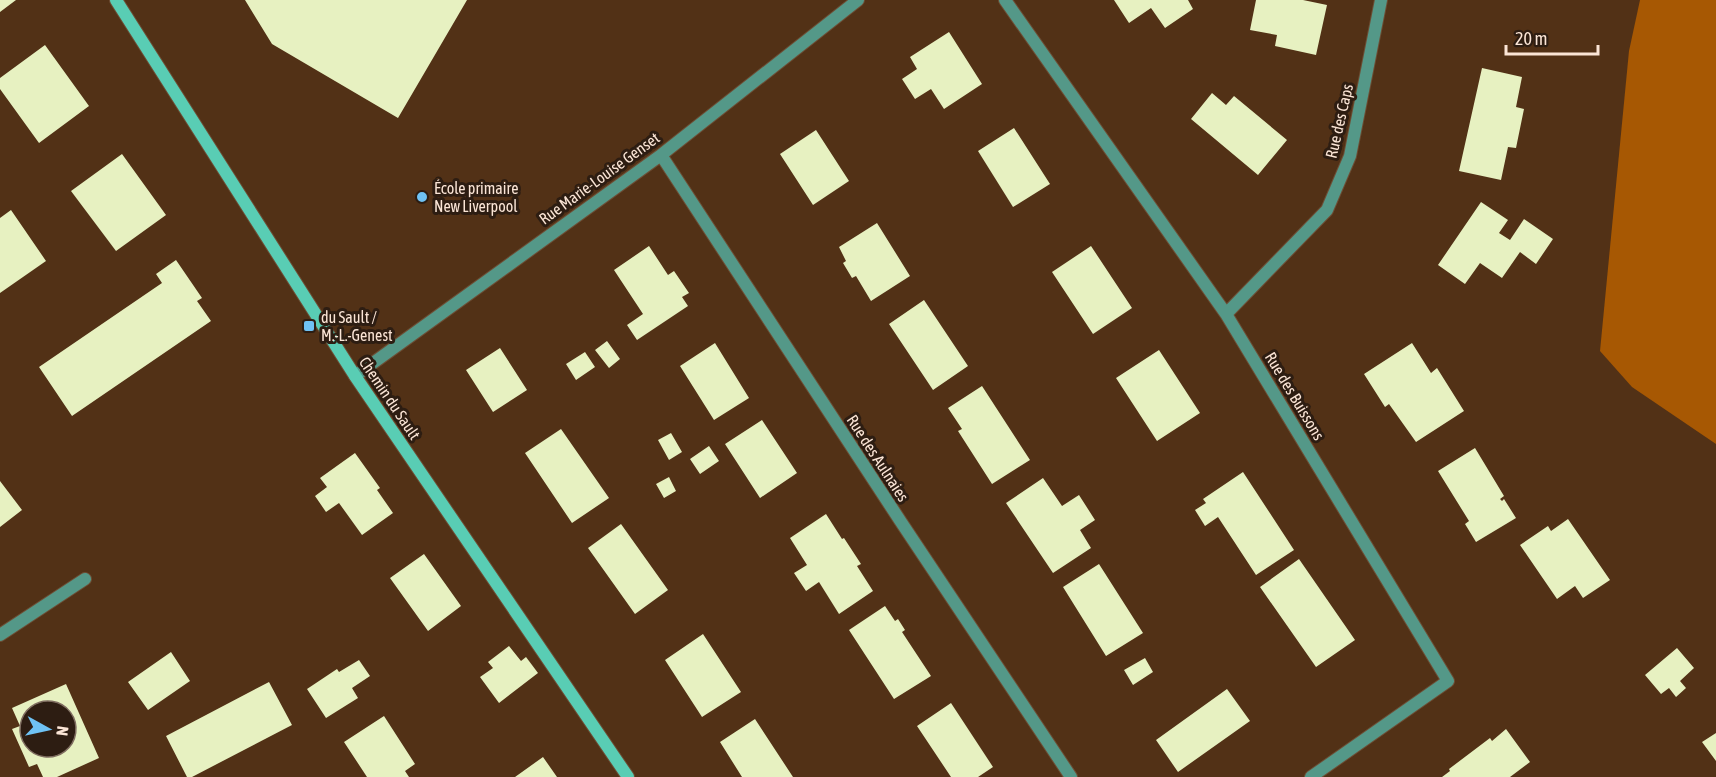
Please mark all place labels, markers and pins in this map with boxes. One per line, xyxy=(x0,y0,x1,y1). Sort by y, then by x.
place label: École primaire New Liverpool xyxy=(434,179,518,216)
marker: École primaire New Liverpool xyxy=(415,190,429,204)
place label: du Sault / M.-L.-Genest xyxy=(321,308,393,344)
marker: du Sault / M.-L.-Genest xyxy=(302,319,316,333)

